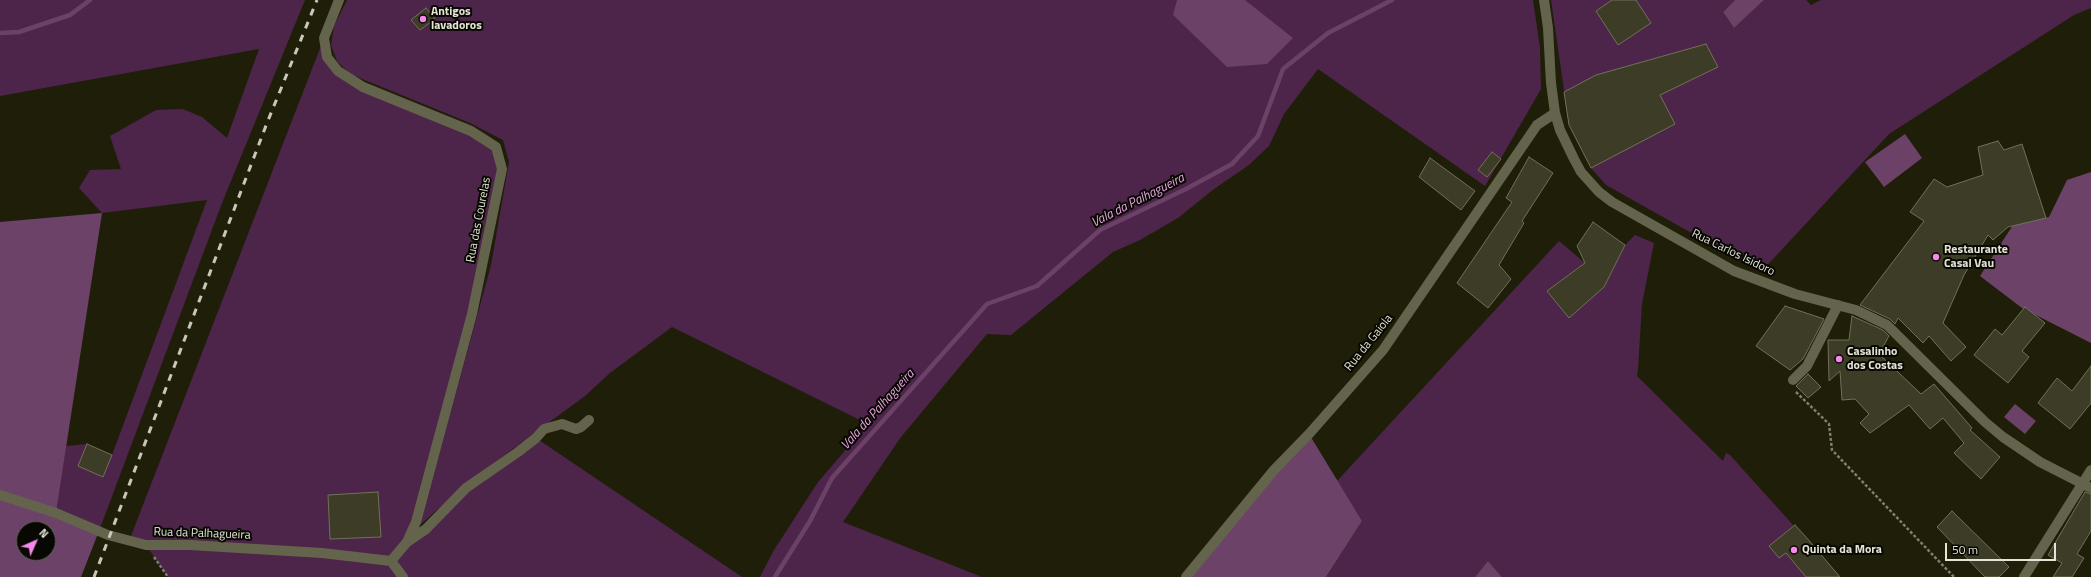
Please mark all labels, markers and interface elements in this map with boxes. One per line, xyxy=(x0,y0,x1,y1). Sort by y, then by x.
place label: Antigos lavadoros xyxy=(431,5,482,33)
marker: Antigos lavadoros xyxy=(418,14,428,24)
water label: Vala da Palhagueira xyxy=(1089,171,1187,231)
street label: Rua das Courelas xyxy=(464,176,494,264)
street label: Rua Carlos Isidoro xyxy=(1689,227,1777,279)
place label: Restaurante Casal Vau xyxy=(1944,243,2008,271)
marker: Restaurante Casal Vau xyxy=(1931,252,1941,262)
street label: Rua da Gaiola xyxy=(1342,312,1396,374)
place label: Casalinho dos Costas xyxy=(1847,345,1903,373)
marker: Casalinho dos Costas xyxy=(1834,354,1844,364)
water label: Vala da Palhagueira xyxy=(838,367,918,453)
north arrow xyxy=(16,521,56,561)
text: N xyxy=(35,525,52,542)
street label: Rua da Palhagueira xyxy=(153,525,251,543)
scale bar xyxy=(1947,535,2058,561)
text: 50 m xyxy=(1952,540,1978,559)
place label: Quinta da Mora xyxy=(1802,543,1882,557)
marker: Quinta da Mora xyxy=(1789,545,1799,555)

